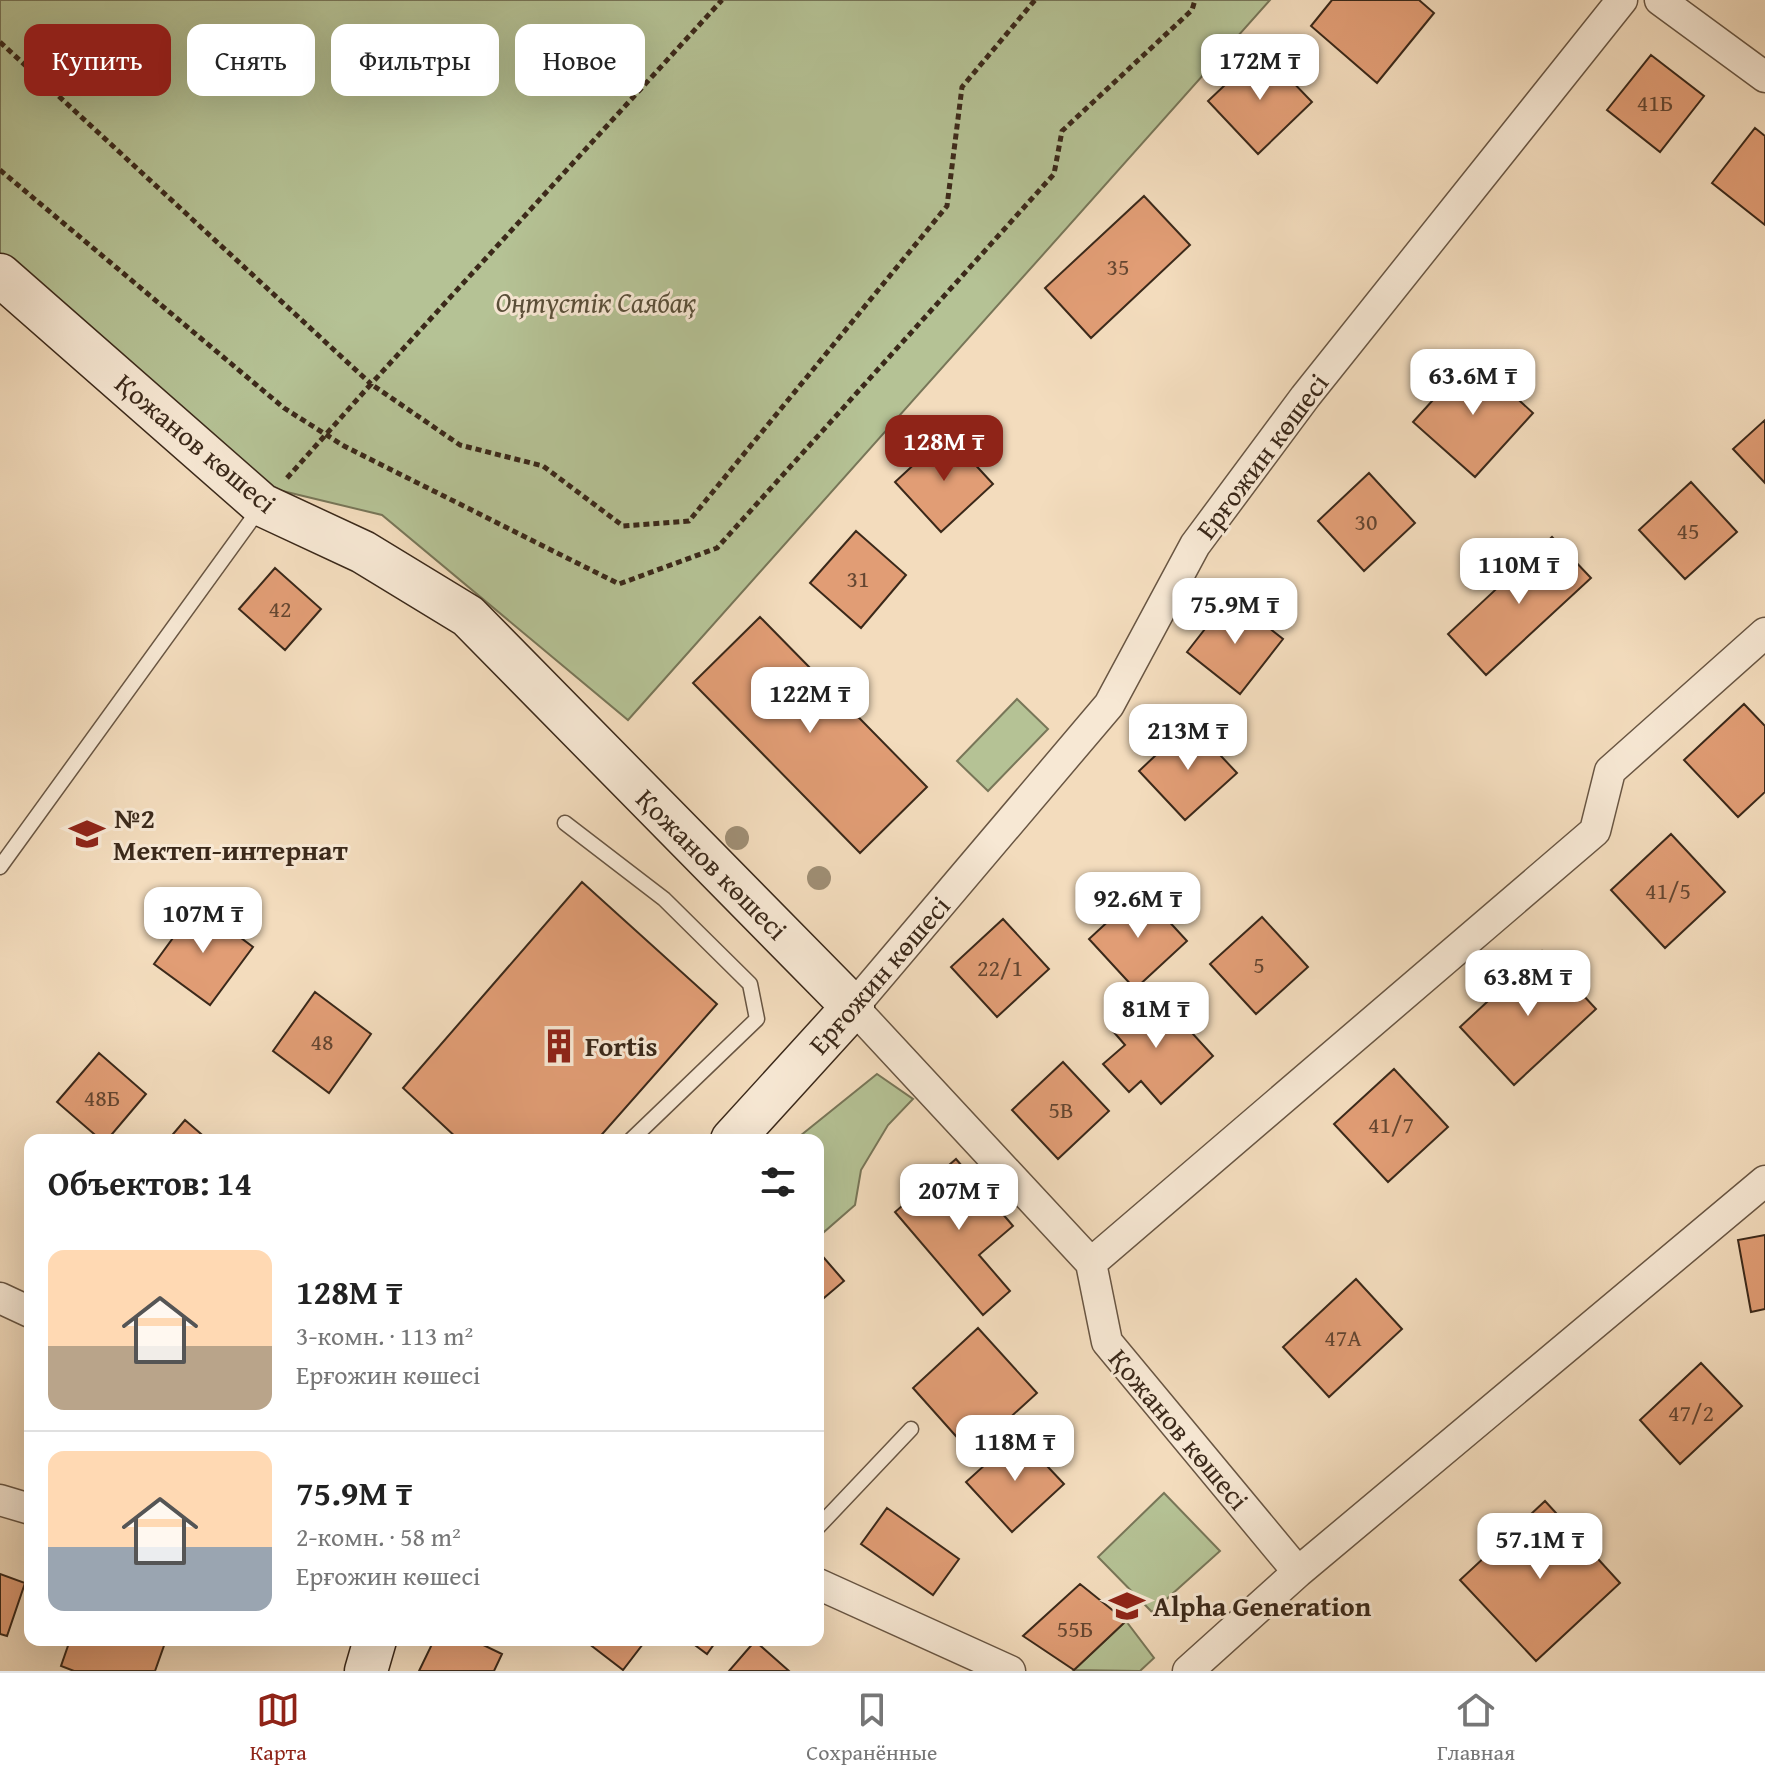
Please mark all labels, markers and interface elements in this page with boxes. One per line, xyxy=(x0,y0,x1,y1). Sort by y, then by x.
chip: Купить xyxy=(24,24,171,96)
chip: Снять xyxy=(187,24,315,96)
chip: Фильтры xyxy=(331,24,499,96)
chip: Новое xyxy=(515,24,645,96)
pin: 172M ₸ xyxy=(1195,34,1325,102)
text: 172M ₸ xyxy=(1219,40,1301,79)
house number: 41Б xyxy=(1637,85,1673,120)
house number: 35 xyxy=(1106,249,1130,284)
park label: Оңтүстік Саябақ xyxy=(496,281,697,322)
pin: 63.6M ₸ xyxy=(1399,349,1547,417)
text: 63.6M ₸ xyxy=(1428,355,1518,394)
street label: Қожанов көшесі xyxy=(107,363,286,523)
street label: Ерғожин көшесі xyxy=(1185,364,1338,547)
pin: 128M ₸ xyxy=(879,415,1009,483)
text: 128M ₸ xyxy=(903,421,985,460)
house number: 30 xyxy=(1354,504,1378,539)
house number: 45 xyxy=(1676,513,1700,548)
pin: 110M ₸ xyxy=(1454,538,1584,606)
text: 110M ₸ xyxy=(1478,544,1560,583)
house number: 31 xyxy=(846,561,870,596)
pin: 75.9M ₸ xyxy=(1161,578,1309,646)
text: 75.9M ₸ xyxy=(1190,584,1280,623)
house number: 42 xyxy=(268,591,292,626)
pin: 122M ₸ xyxy=(745,667,875,735)
text: 122M ₸ xyxy=(769,673,851,712)
pin: 213M ₸ xyxy=(1123,704,1253,772)
text: 213M ₸ xyxy=(1147,710,1229,749)
street label: Қожанов көшесі xyxy=(627,779,798,949)
place label: №2 Мектеп-интернат xyxy=(113,797,348,870)
school or university icon: №2 Мектеп-интернат xyxy=(68,815,106,853)
pin: 92.6M ₸ xyxy=(1064,872,1212,940)
house number: 41/5 xyxy=(1645,873,1691,908)
text: 92.6M ₸ xyxy=(1093,878,1183,917)
street label: Ерғожин көшесі xyxy=(798,886,959,1063)
pin: 107M ₸ xyxy=(138,887,268,955)
text: 107M ₸ xyxy=(162,893,244,932)
house number: 5 xyxy=(1253,947,1265,982)
house number: 22/1 xyxy=(977,950,1023,985)
pin: 63.8M ₸ xyxy=(1454,950,1602,1018)
text: 63.8M ₸ xyxy=(1483,956,1573,995)
pin: 81M ₸ xyxy=(1100,982,1212,1050)
text: 81M ₸ xyxy=(1122,988,1190,1027)
house number: 48 xyxy=(310,1024,334,1059)
place label: Fortis xyxy=(585,1025,657,1066)
building icon: Fortis xyxy=(540,1027,578,1065)
house number: 48Б xyxy=(84,1080,120,1115)
house number: 5В xyxy=(1048,1092,1074,1127)
house number: 41/7 xyxy=(1368,1107,1414,1142)
text: Объектов: 14 xyxy=(48,1158,252,1207)
icon: filters xyxy=(756,1160,800,1204)
pin: 207M ₸ xyxy=(894,1164,1024,1232)
text: 207M ₸ xyxy=(918,1170,1000,1209)
text: 128M ₸ xyxy=(296,1267,403,1316)
icon: home xyxy=(112,1282,208,1378)
text: 3-комн. · 113 m² xyxy=(296,1316,473,1355)
house number: 47А xyxy=(1324,1320,1362,1355)
street label: Қожанов көшесі xyxy=(1099,1339,1259,1518)
text: Ерғожин көшесі xyxy=(296,1355,480,1394)
house number: 47/2 xyxy=(1668,1395,1714,1430)
pin: 118M ₸ xyxy=(950,1415,1080,1483)
text: 118M ₸ xyxy=(974,1421,1056,1460)
text: 75.9M ₸ xyxy=(296,1468,413,1517)
icon: home xyxy=(112,1483,208,1579)
pin: 57.1M ₸ xyxy=(1466,1513,1614,1581)
text: 2-комн. · 58 m² xyxy=(296,1517,461,1556)
text: 57.1M ₸ xyxy=(1495,1519,1585,1558)
text: Ерғожин көшесі xyxy=(296,1556,480,1595)
place label: Alpha Generation xyxy=(1153,1585,1372,1626)
school or university icon: Alpha Generation xyxy=(1108,1587,1146,1625)
house number: 55Б xyxy=(1057,1611,1093,1646)
tab: Карта xyxy=(250,1688,307,1768)
tab: Сохранённые xyxy=(806,1688,937,1768)
tab: Главная xyxy=(1437,1688,1515,1768)

